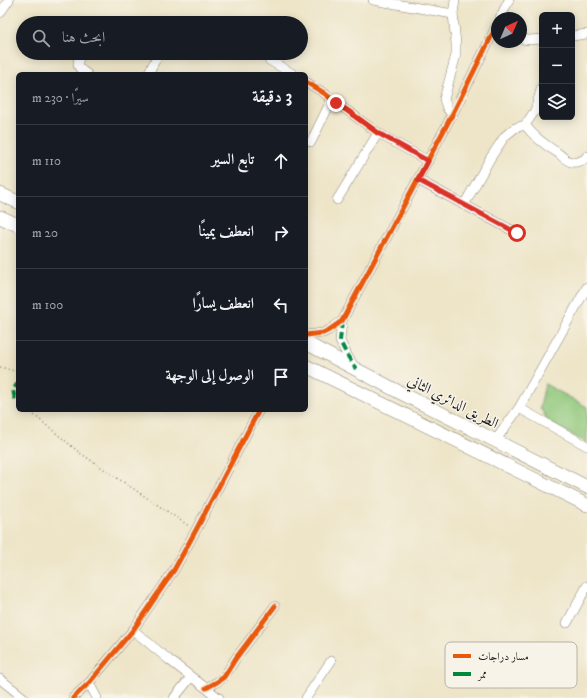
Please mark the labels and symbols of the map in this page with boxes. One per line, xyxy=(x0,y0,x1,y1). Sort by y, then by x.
north arrow xyxy=(491,12,527,48)
route end xyxy=(327,94,345,112)
route start xyxy=(508,224,526,242)
street label: الطريق الدائري الثاني xyxy=(403,371,502,435)
legend xyxy=(445,642,577,688)
text: مسار دراجات xyxy=(478,650,529,664)
text: ممر xyxy=(477,668,487,682)

